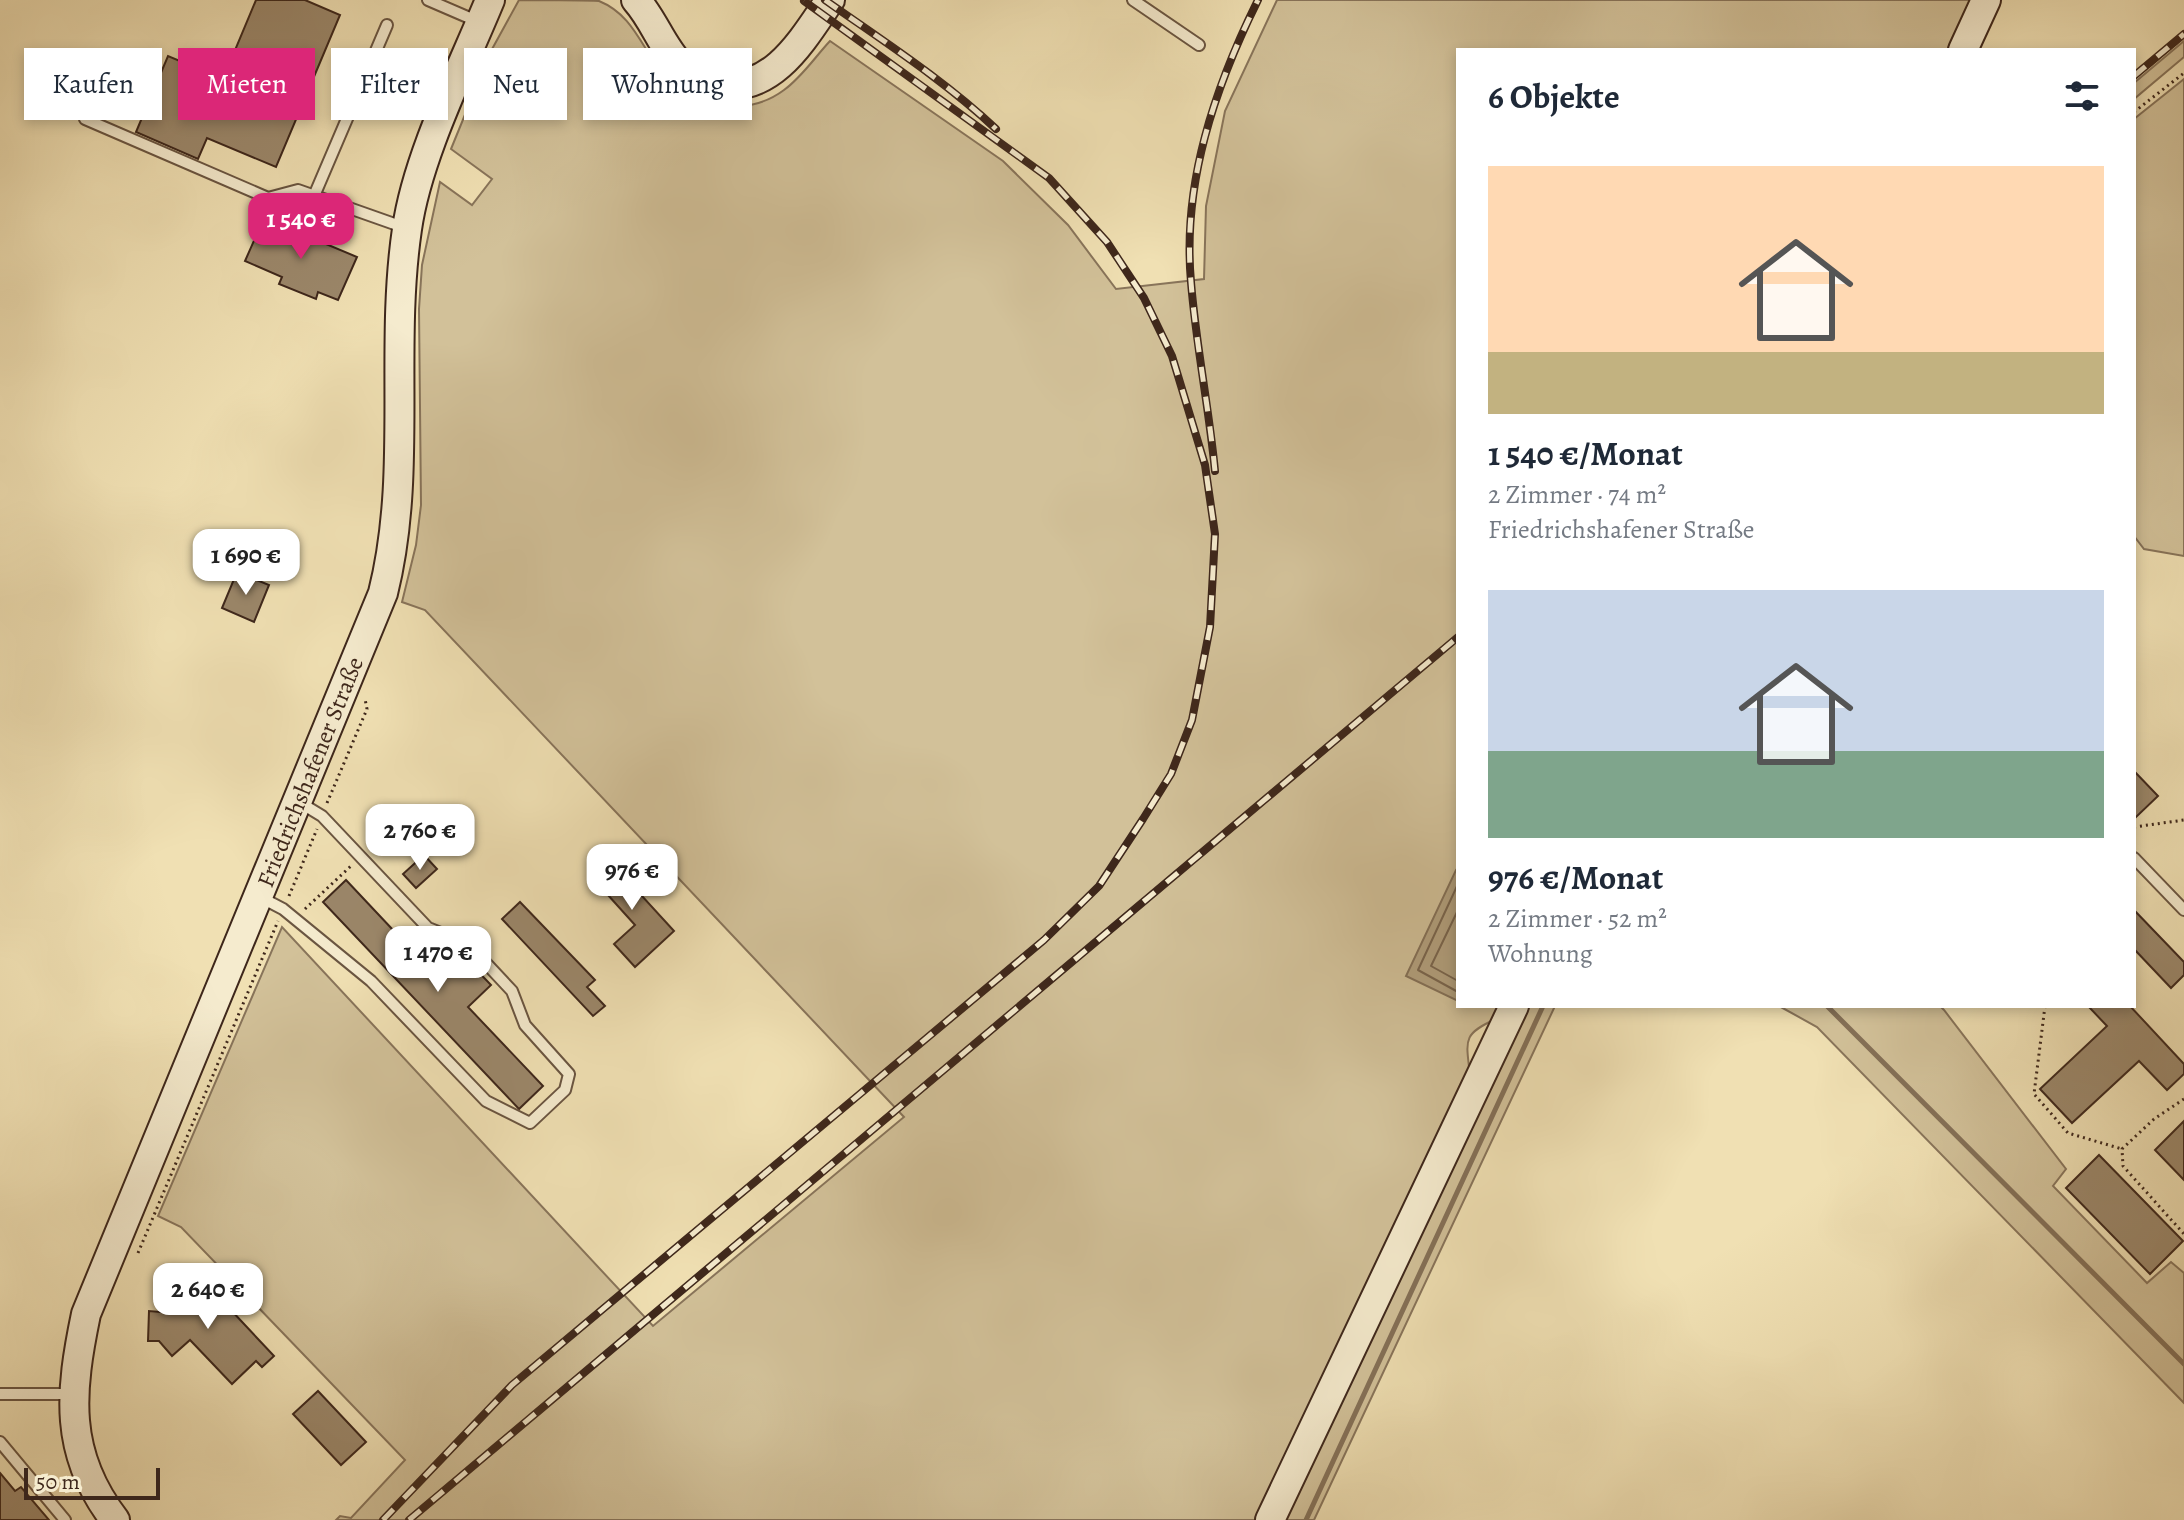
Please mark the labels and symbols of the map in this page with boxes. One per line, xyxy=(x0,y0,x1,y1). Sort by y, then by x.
pin: 1 540 € xyxy=(227,193,375,261)
pin: 1 690 € xyxy=(172,529,320,597)
street label: Friedrichshafener Straße xyxy=(249,652,371,892)
pin: 2 760 € xyxy=(346,804,494,872)
pin: 976 € xyxy=(576,844,688,912)
pin: 1 470 € xyxy=(364,926,512,994)
pin: 2 640 € xyxy=(134,1263,282,1331)
scale bar xyxy=(24,1464,160,1500)

